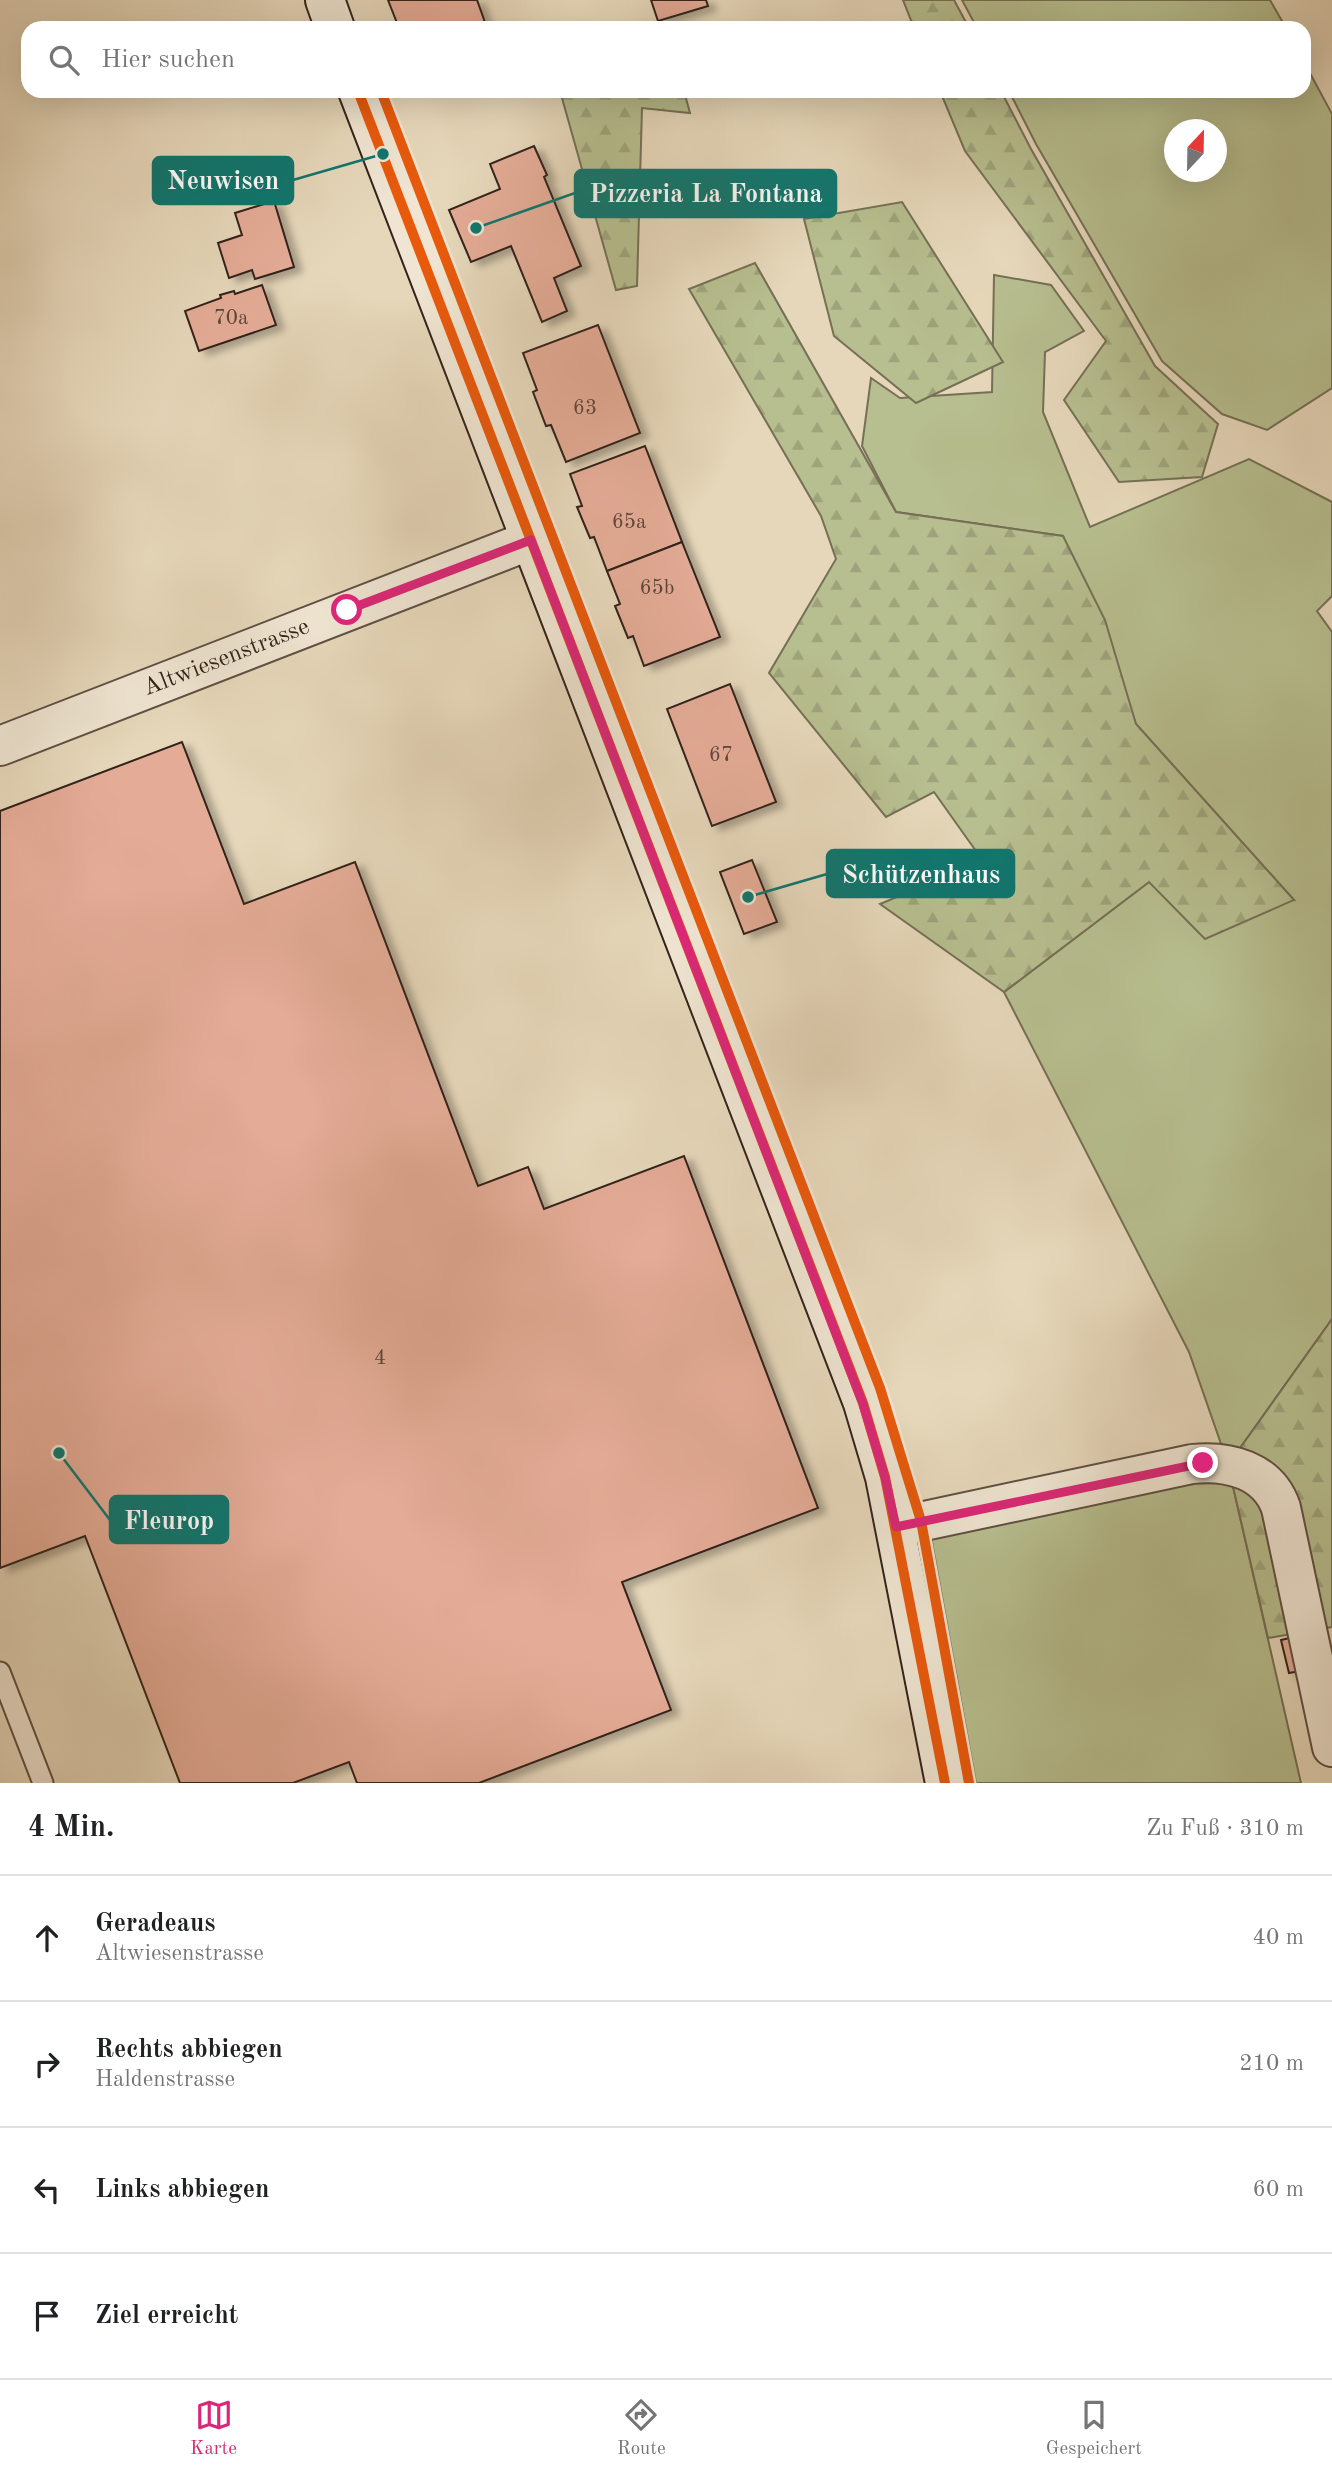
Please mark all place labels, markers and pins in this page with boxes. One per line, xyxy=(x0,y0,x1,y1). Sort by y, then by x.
callout: Neuwisen xyxy=(153,157,293,204)
callout: Pizzeria La Fontana xyxy=(575,170,836,217)
callout: Schützenhaus xyxy=(827,850,1014,897)
callout: Fleurop xyxy=(110,1496,228,1543)

